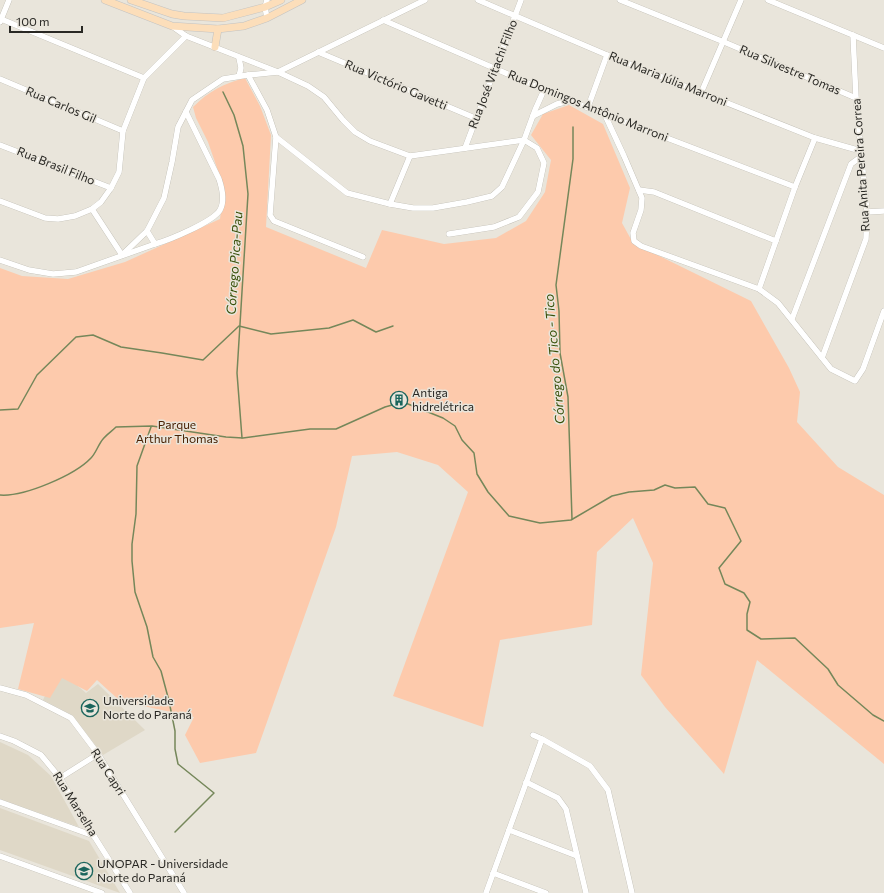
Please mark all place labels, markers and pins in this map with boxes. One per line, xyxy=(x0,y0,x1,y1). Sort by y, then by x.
place label: Antiga hidrelétrica xyxy=(412,385,474,413)
building icon: Antiga hidrelétrica xyxy=(389,390,409,410)
place label: Universidade Norte do Paraná xyxy=(103,693,192,721)
school or university icon: Universidade Norte do Paraná xyxy=(80,698,100,718)
place label: UNOPAR - Universidade Norte do Paraná xyxy=(97,856,228,884)
school or university icon: UNOPAR - Universidade Norte do Paraná xyxy=(74,861,94,881)

